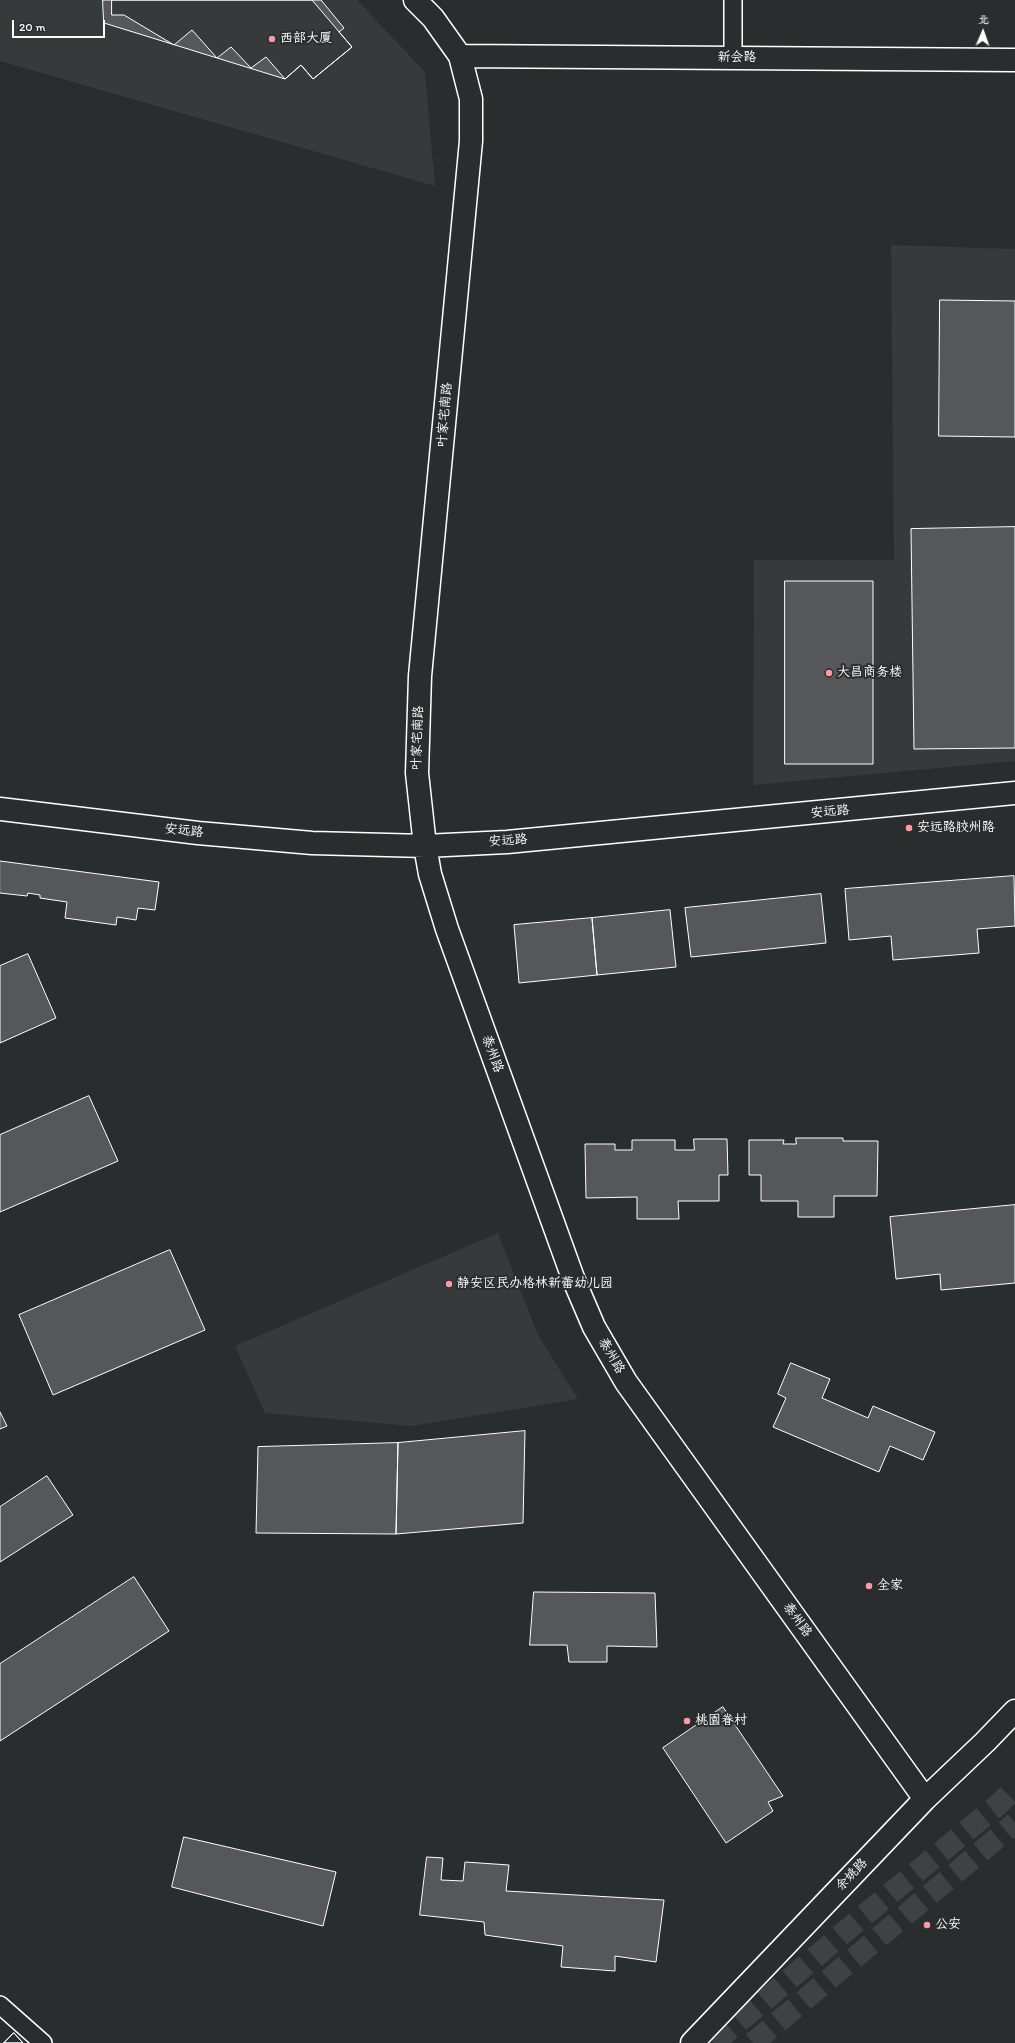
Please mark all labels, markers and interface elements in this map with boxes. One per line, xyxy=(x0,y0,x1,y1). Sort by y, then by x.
scale bar xyxy=(14,12,107,38)
north arrow xyxy=(963,12,1003,52)
text: 北 xyxy=(978,13,989,26)
text: 20 m xyxy=(19,20,46,34)
place label: 西部大厦 xyxy=(280,31,332,47)
marker: 西部大厦 xyxy=(267,34,277,44)
street label: 新会路 xyxy=(718,50,756,66)
street label: 叶家宅南路 xyxy=(434,382,456,448)
place label: 大昌商务楼 xyxy=(837,665,902,681)
marker: 大昌商务楼 xyxy=(824,668,834,678)
street label: 叶家宅南路 xyxy=(409,705,427,771)
street label: 安远路 xyxy=(810,803,850,821)
place label: 安远路胶州路 xyxy=(917,820,995,836)
street label: 安远路 xyxy=(164,821,204,841)
marker: 安远路胶州路 xyxy=(904,823,914,833)
street label: 安远路 xyxy=(488,832,528,850)
street label: 泰州路 xyxy=(478,1033,506,1075)
place label: 静安区民办格林新蕾幼儿园 xyxy=(457,1276,613,1292)
marker: 静安区民办格林新蕾幼儿园 xyxy=(444,1279,454,1289)
street label: 泰州路 xyxy=(594,1335,628,1377)
place label: 全家 xyxy=(877,1578,903,1594)
marker: 全家 xyxy=(864,1581,874,1591)
street label: 泰州路 xyxy=(779,1600,815,1640)
place label: 桃園眷村 xyxy=(695,1713,747,1729)
marker: 桃園眷村 xyxy=(682,1716,692,1726)
street label: 余姚路 xyxy=(833,1856,871,1894)
place label: 公安 xyxy=(935,1917,961,1933)
marker: 公安 xyxy=(922,1920,932,1930)

